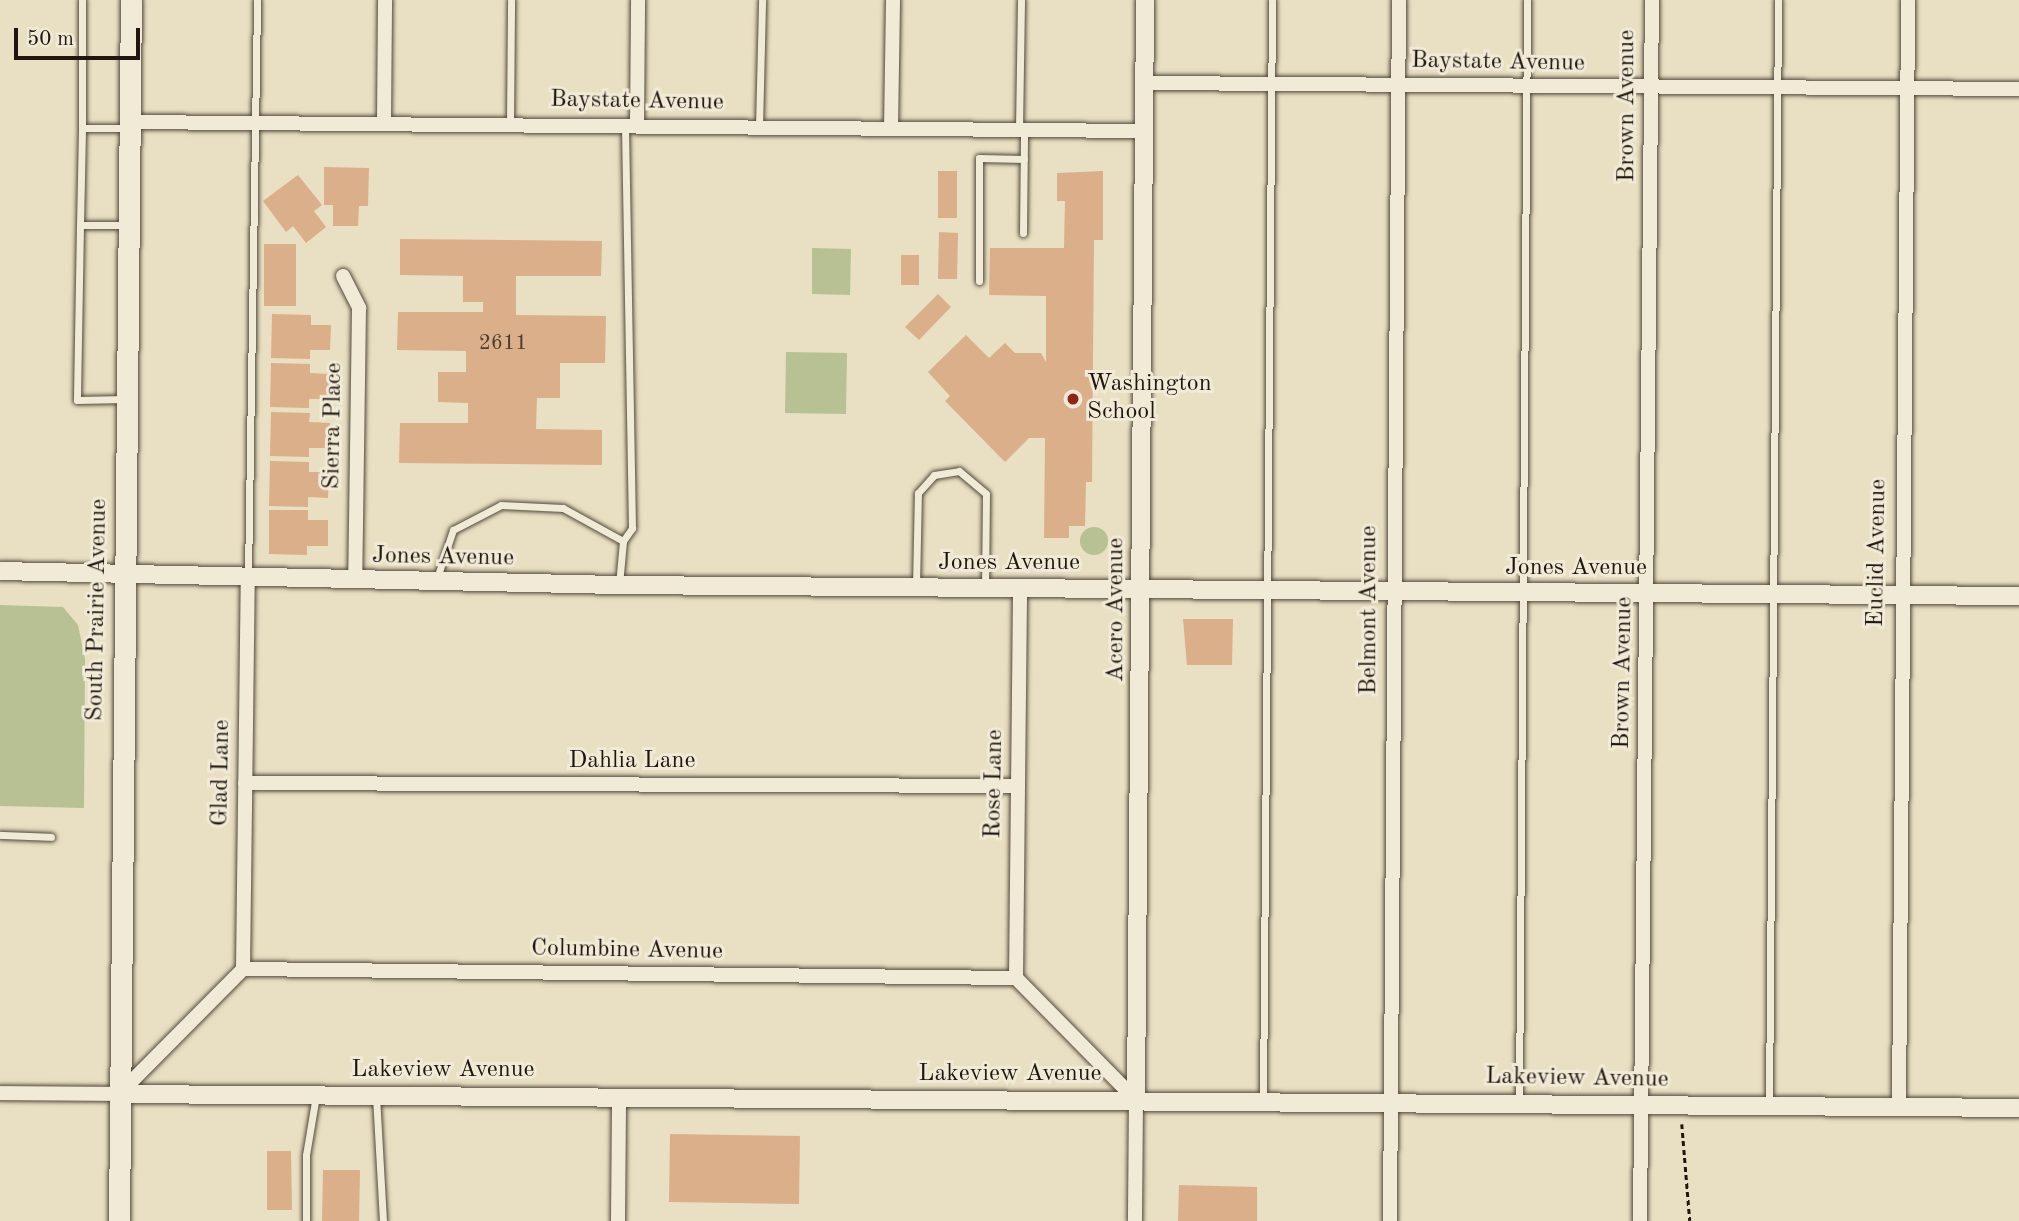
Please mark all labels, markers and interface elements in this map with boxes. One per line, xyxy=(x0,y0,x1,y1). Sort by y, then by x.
scale bar xyxy=(18,14,144,58)
text: 50 m xyxy=(27,29,74,50)
street label: Brown Avenue xyxy=(1614,30,1642,182)
street label: Baystate Avenue xyxy=(1411,47,1585,79)
street label: Baystate Avenue xyxy=(550,86,724,118)
house number: 2611 xyxy=(479,331,527,357)
street label: Sierra Place xyxy=(318,362,350,490)
place label: Washington School xyxy=(1087,371,1212,427)
marker: Washington School xyxy=(1065,391,1081,407)
street label: Euclid Avenue xyxy=(1862,479,1894,627)
street label: South Prairie Avenue xyxy=(82,498,114,722)
street label: Belmont Avenue xyxy=(1356,525,1384,695)
street label: Acero Avenue xyxy=(1103,538,1131,682)
street label: Jones Avenue xyxy=(372,542,514,574)
street label: Jones Avenue xyxy=(938,550,1080,578)
street label: Jones Avenue xyxy=(1505,555,1647,583)
street label: Brown Avenue xyxy=(1608,597,1640,749)
street label: Glad Lane xyxy=(207,719,237,827)
street label: Rose Lane xyxy=(980,729,1010,839)
street label: Dahlia Lane xyxy=(568,748,696,776)
street label: Columbine Avenue xyxy=(531,935,723,967)
street label: Lakeview Avenue xyxy=(351,1057,535,1085)
street label: Lakeview Avenue xyxy=(918,1061,1102,1089)
street label: Lakeview Avenue xyxy=(1485,1063,1669,1095)

